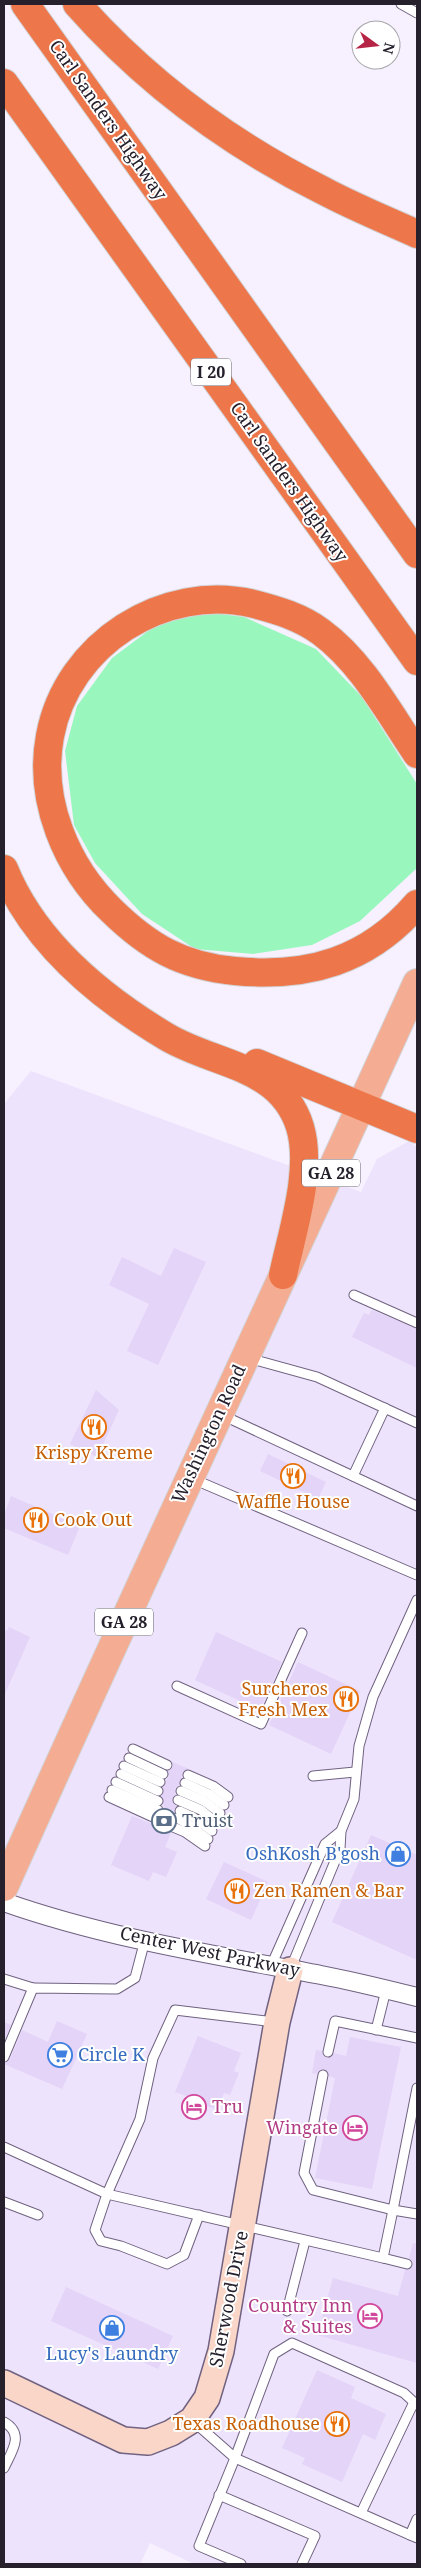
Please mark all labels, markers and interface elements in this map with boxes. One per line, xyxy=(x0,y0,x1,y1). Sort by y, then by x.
north arrow xyxy=(351,20,401,70)
street label: Carl Sanders Highway xyxy=(44,35,174,205)
text: N xyxy=(378,41,400,56)
road number: I 20 xyxy=(191,358,231,386)
street label: Carl Sanders Highway xyxy=(225,397,355,567)
road number: GA 28 xyxy=(302,1160,360,1186)
street label: Washington Road xyxy=(165,1360,251,1507)
restaurant icon: Krispy Kreme xyxy=(81,1414,107,1440)
place label: Krispy Kreme xyxy=(35,1440,153,1464)
restaurant icon: Waffle House xyxy=(280,1463,306,1489)
place label: Waffle House xyxy=(236,1489,350,1513)
restaurant icon: Cook Out xyxy=(23,1507,49,1533)
place label: Cook Out xyxy=(54,1507,132,1531)
road number: GA 28 xyxy=(95,1608,153,1635)
place label: Surcheros Fresh Mex xyxy=(238,1676,329,1721)
restaurant icon: Surcheros Fresh Mex xyxy=(333,1686,359,1712)
bank icon: Truist xyxy=(151,1808,177,1834)
place label: Truist xyxy=(182,1808,233,1832)
place label: OshKosh B'gosh xyxy=(246,1841,380,1865)
shop icon: OshKosh B'gosh xyxy=(385,1841,411,1867)
restaurant icon: Zen Ramen & Bar xyxy=(224,1878,250,1904)
place label: Zen Ramen & Bar xyxy=(254,1878,404,1902)
street label: Center West Parkway xyxy=(118,1920,303,1982)
supermarket icon: Circle K xyxy=(47,2042,73,2068)
place label: Circle K xyxy=(78,2042,145,2066)
hotel icon: Tru xyxy=(181,2094,207,2120)
place label: Tru xyxy=(212,2094,244,2118)
place label: Wingate xyxy=(266,2115,338,2139)
hotel icon: Wingate xyxy=(342,2115,368,2141)
street label: Sherwood Drive xyxy=(203,2228,253,2369)
place label: Country Inn & Suites xyxy=(248,2293,352,2338)
hotel icon: Country Inn & Suites xyxy=(357,2303,383,2329)
shop icon: Lucy's Laundry xyxy=(99,2315,125,2341)
place label: Lucy's Laundry xyxy=(46,2341,179,2365)
place label: Texas Roadhouse xyxy=(173,2411,320,2435)
restaurant icon: Texas Roadhouse xyxy=(324,2411,350,2437)

